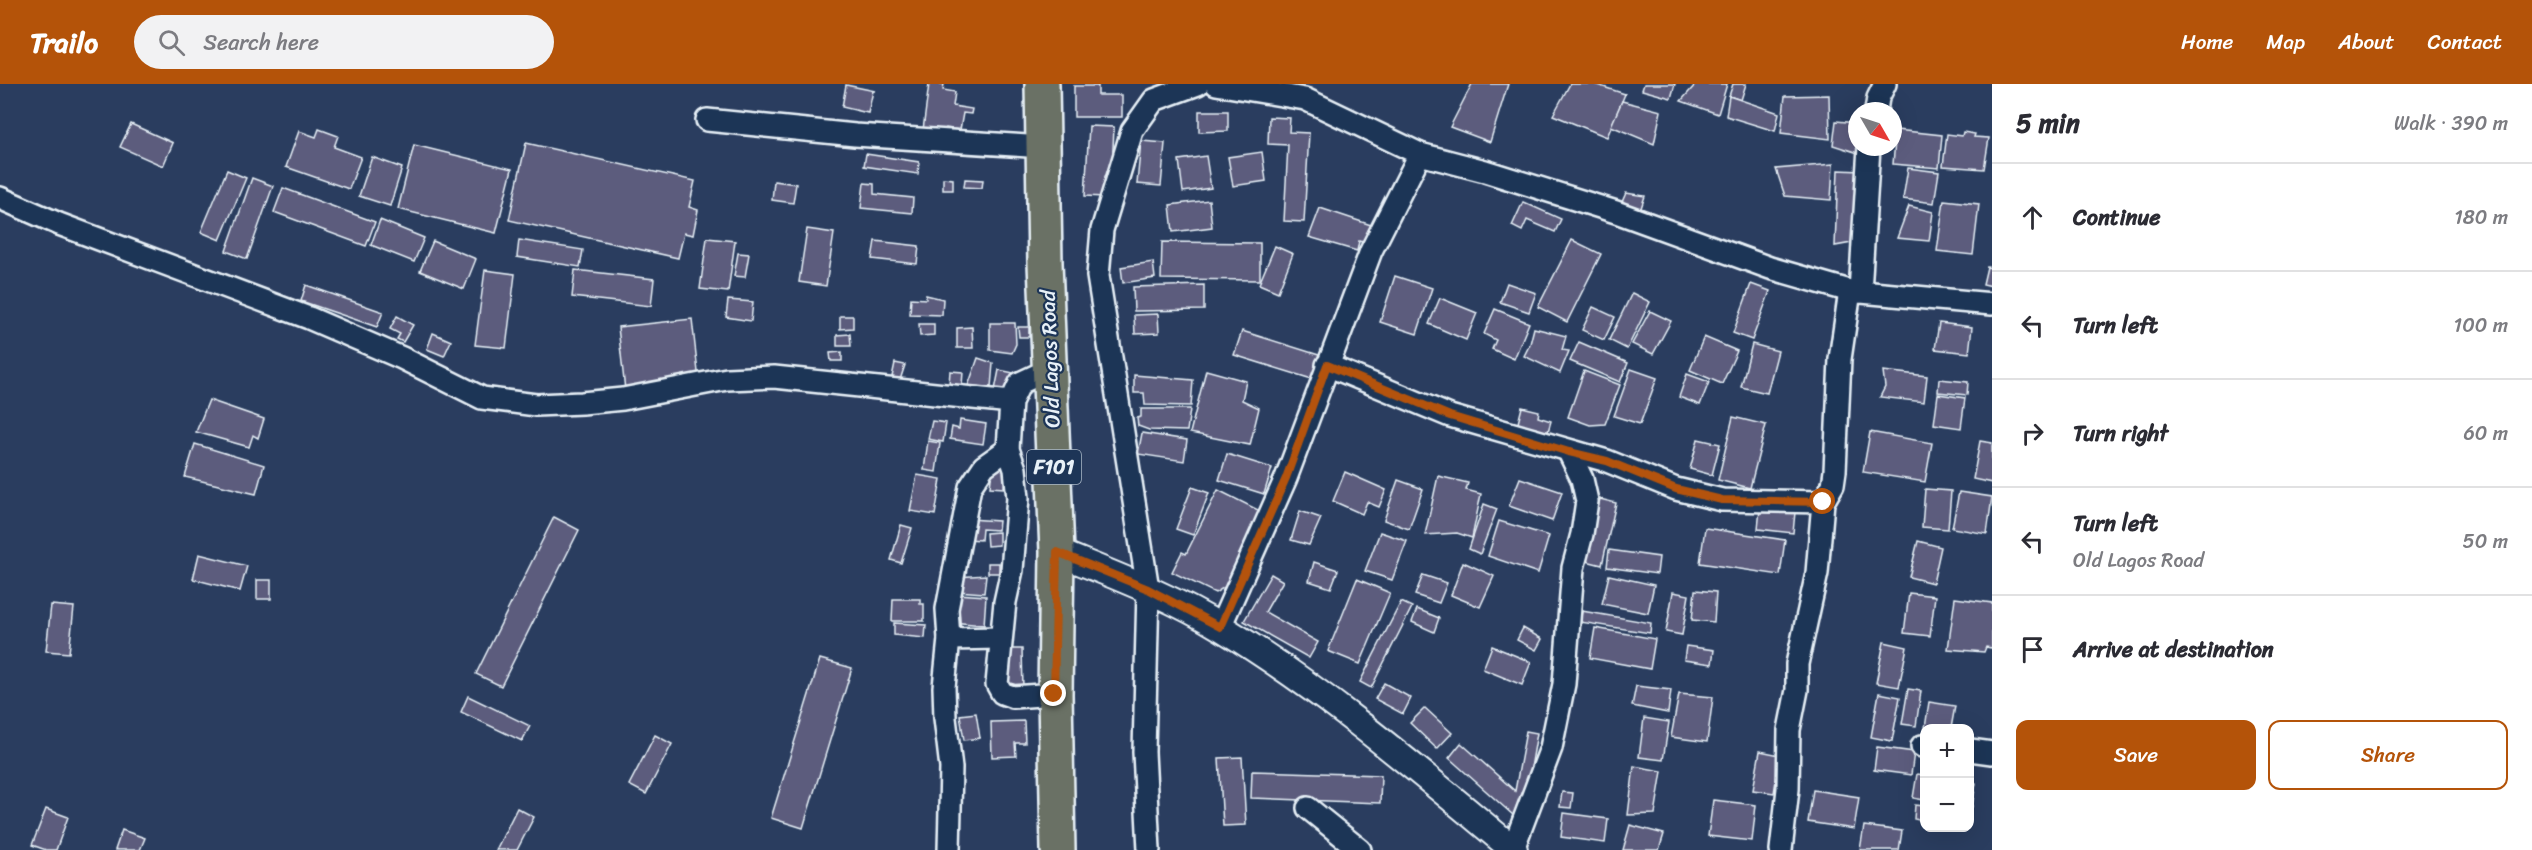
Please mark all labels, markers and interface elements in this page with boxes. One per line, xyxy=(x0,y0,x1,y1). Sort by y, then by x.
search box xyxy=(134,15,554,69)
text: Trailo xyxy=(30,18,98,67)
text: Search here xyxy=(203,23,319,62)
text: Home xyxy=(2181,23,2233,61)
text: Map xyxy=(2266,23,2305,61)
text: About xyxy=(2338,23,2395,61)
text: Contact xyxy=(2428,23,2502,61)
icon: search xyxy=(155,26,188,59)
text: 5 min xyxy=(2016,100,2080,146)
north arrow xyxy=(1848,102,1902,156)
text: Walk · 390 m xyxy=(2394,106,2508,141)
text: Continue xyxy=(2073,198,2161,237)
text: 180 m xyxy=(2454,200,2508,235)
icon: ahead xyxy=(2016,201,2049,234)
street label: Old Lagos Road xyxy=(1029,288,1071,428)
text: Turn left xyxy=(2073,306,2158,345)
text: 100 m xyxy=(2454,308,2508,343)
icon: left xyxy=(2016,309,2049,342)
text: Turn right xyxy=(2073,414,2168,453)
text: 60 m xyxy=(2463,416,2508,451)
icon: right xyxy=(2016,417,2049,450)
road number: F101 xyxy=(1027,450,1081,484)
route start xyxy=(1809,488,1835,514)
text: Turn left xyxy=(2073,504,2158,543)
text: 50 m xyxy=(2463,524,2508,559)
icon: left xyxy=(2016,525,2049,558)
text: Old Lagos Road xyxy=(2073,543,2204,578)
text: Arrive at destination xyxy=(2073,630,2274,669)
icon: arrive xyxy=(2016,633,2049,666)
route end xyxy=(1040,680,1066,706)
button: Save xyxy=(2016,720,2256,790)
button: Share xyxy=(2268,720,2508,790)
map controls xyxy=(1920,724,1974,832)
button: + xyxy=(1920,724,1974,778)
button: − xyxy=(1920,778,1974,832)

